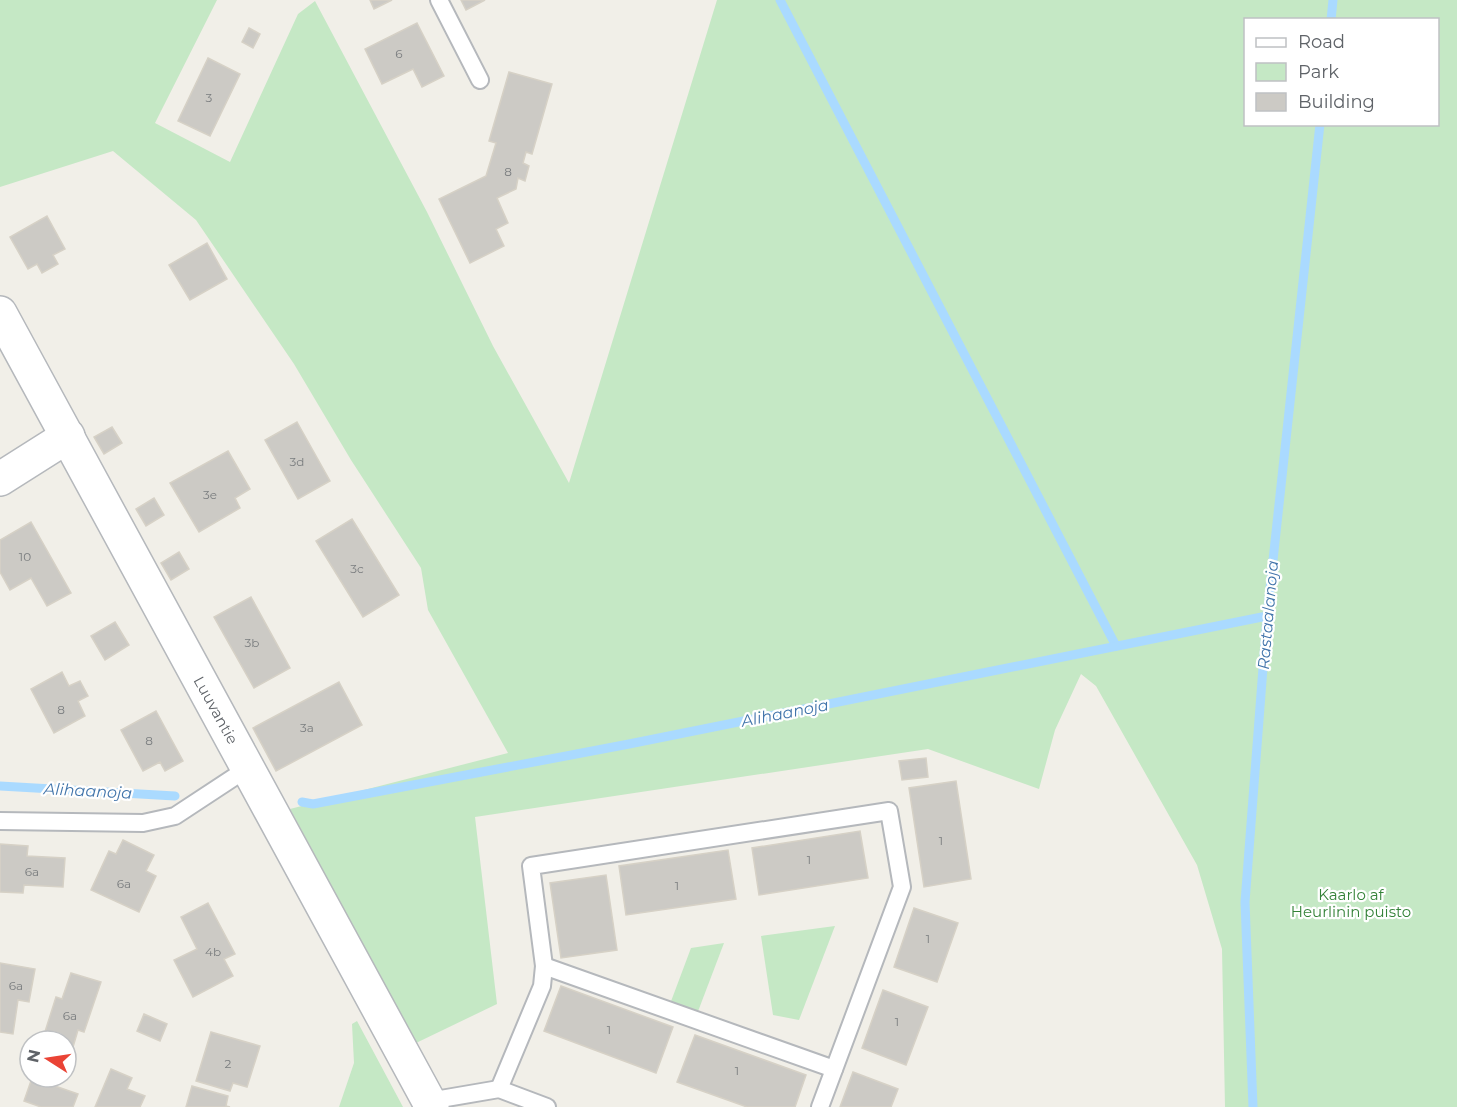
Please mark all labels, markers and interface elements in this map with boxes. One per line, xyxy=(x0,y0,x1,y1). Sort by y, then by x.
legend xyxy=(1244,18,1439,126)
text: Road xyxy=(1298,31,1345,53)
house number: 6 xyxy=(395,46,403,61)
text: Park xyxy=(1298,61,1339,83)
house number: 3 xyxy=(206,90,213,105)
text: Building xyxy=(1298,91,1375,113)
house number: 8 xyxy=(504,164,512,179)
house number: 3d xyxy=(290,454,304,469)
house number: 3e xyxy=(203,487,217,502)
house number: 10 xyxy=(19,549,31,564)
water label: Rastaalanoja xyxy=(1254,560,1282,670)
house number: 3c xyxy=(350,561,364,576)
house number: 3b xyxy=(245,635,259,650)
street label: Luuvantie xyxy=(190,673,242,747)
water label: Alihaanoja xyxy=(739,695,830,731)
house number: 8 xyxy=(57,702,65,717)
house number: 3a xyxy=(300,720,314,735)
house number: 8 xyxy=(145,733,153,748)
water label: Alihaanoja xyxy=(42,779,133,803)
house number: 1 xyxy=(939,833,943,848)
house number: 1 xyxy=(807,852,811,867)
house number: 6a xyxy=(25,864,39,879)
house number: 6a xyxy=(117,876,131,891)
house number: 1 xyxy=(675,878,679,893)
park label: Kaarlo af Heurlinin puisto xyxy=(1291,885,1411,921)
house number: 1 xyxy=(926,931,930,946)
house number: 4b xyxy=(205,944,221,959)
house number: 6a xyxy=(9,978,23,993)
house number: 6a xyxy=(63,1008,77,1023)
house number: 1 xyxy=(895,1014,899,1029)
house number: 1 xyxy=(607,1022,611,1037)
north arrow xyxy=(18,1029,78,1089)
text: N xyxy=(23,1048,44,1064)
house number: 2 xyxy=(225,1056,232,1071)
house number: 1 xyxy=(735,1063,739,1078)

